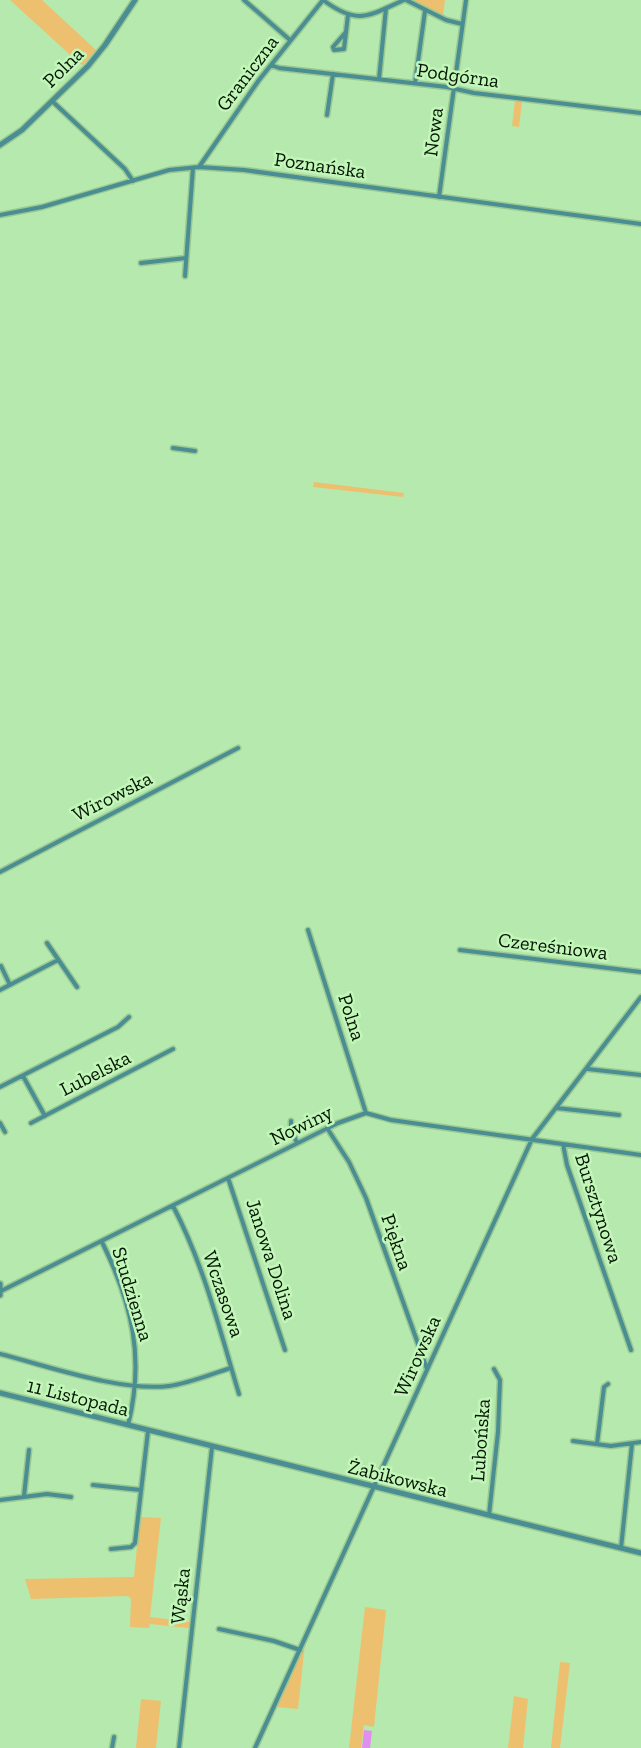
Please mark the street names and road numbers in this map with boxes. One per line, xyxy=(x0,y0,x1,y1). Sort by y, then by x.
street label: Graniczna xyxy=(211,30,283,116)
street label: Polna xyxy=(38,41,89,92)
street label: Podgórna xyxy=(415,57,501,93)
street label: Nowa xyxy=(418,106,448,158)
street label: Poznańska xyxy=(273,147,368,183)
street label: Wirowska xyxy=(68,766,156,826)
street label: Czereśniowa xyxy=(497,927,610,965)
street label: Polna xyxy=(333,991,371,1044)
street label: Lubelska xyxy=(56,1045,135,1101)
street label: Nowiny xyxy=(266,1099,337,1150)
street label: Bursztynowa xyxy=(570,1150,628,1266)
street label: Janowa Dolina xyxy=(241,1196,303,1323)
street label: Piękna xyxy=(376,1211,418,1274)
street label: Studzienna xyxy=(107,1244,159,1344)
street label: Wczasowa xyxy=(198,1248,250,1341)
street label: Wirowska xyxy=(388,1311,446,1400)
street label: 11 Listopada xyxy=(25,1373,132,1421)
street label: Lubońska xyxy=(465,1397,495,1482)
street label: Żabikowska xyxy=(346,1454,450,1502)
street label: Wąska xyxy=(165,1566,195,1625)

